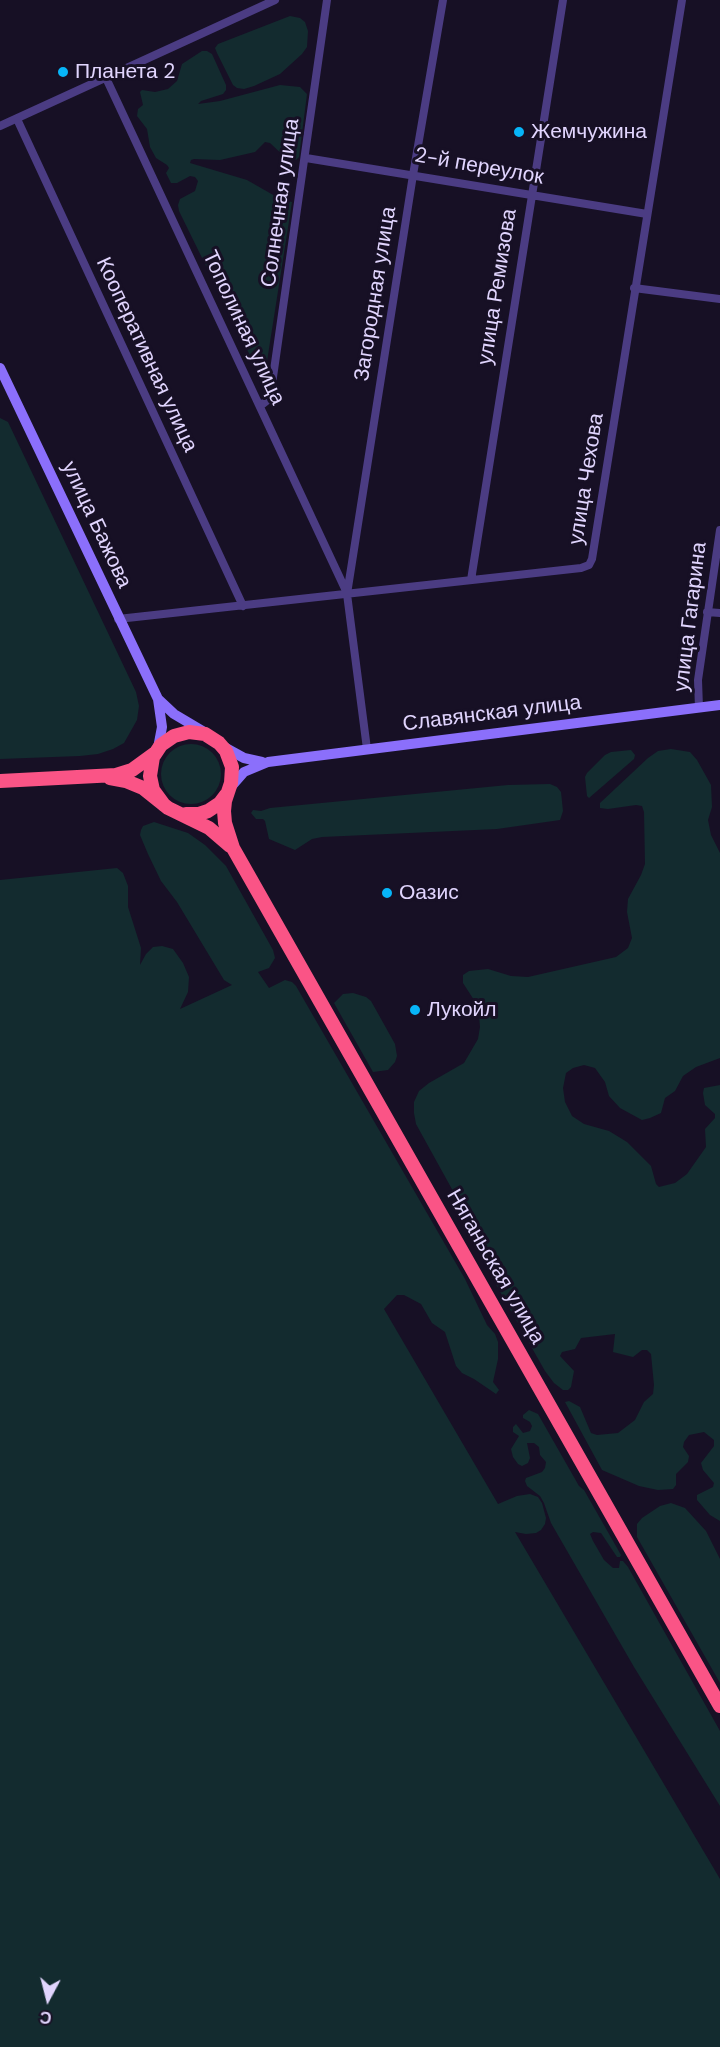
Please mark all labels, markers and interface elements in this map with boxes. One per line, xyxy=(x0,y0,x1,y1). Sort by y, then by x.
place label: Планета 2 xyxy=(75,59,175,85)
marker: Планета 2 xyxy=(56,65,70,79)
street label: Солнечная улица xyxy=(257,117,305,289)
place label: Жемчужина xyxy=(531,119,647,145)
marker: Жемчужина xyxy=(512,125,526,139)
street label: 2-й переулок xyxy=(413,143,545,191)
street label: Загородная улица xyxy=(350,205,402,383)
street label: улица Ремизова xyxy=(473,207,523,367)
street label: Тополиная улица xyxy=(196,247,290,409)
street label: Кооперативная улица xyxy=(90,254,202,456)
street label: улица Чехова xyxy=(564,411,610,547)
street label: улица Бажова xyxy=(56,458,136,592)
street label: улица Гагарина xyxy=(669,541,713,693)
street label: Славянская улица xyxy=(401,691,583,737)
place label: Оазис xyxy=(399,880,459,906)
marker: Оазис xyxy=(380,886,394,900)
place label: Лукойл xyxy=(427,997,497,1023)
marker: Лукойл xyxy=(408,1003,422,1017)
street label: Няганьская улица xyxy=(440,1185,550,1349)
north arrow xyxy=(18,1969,78,2029)
text: С xyxy=(39,2006,53,2028)

